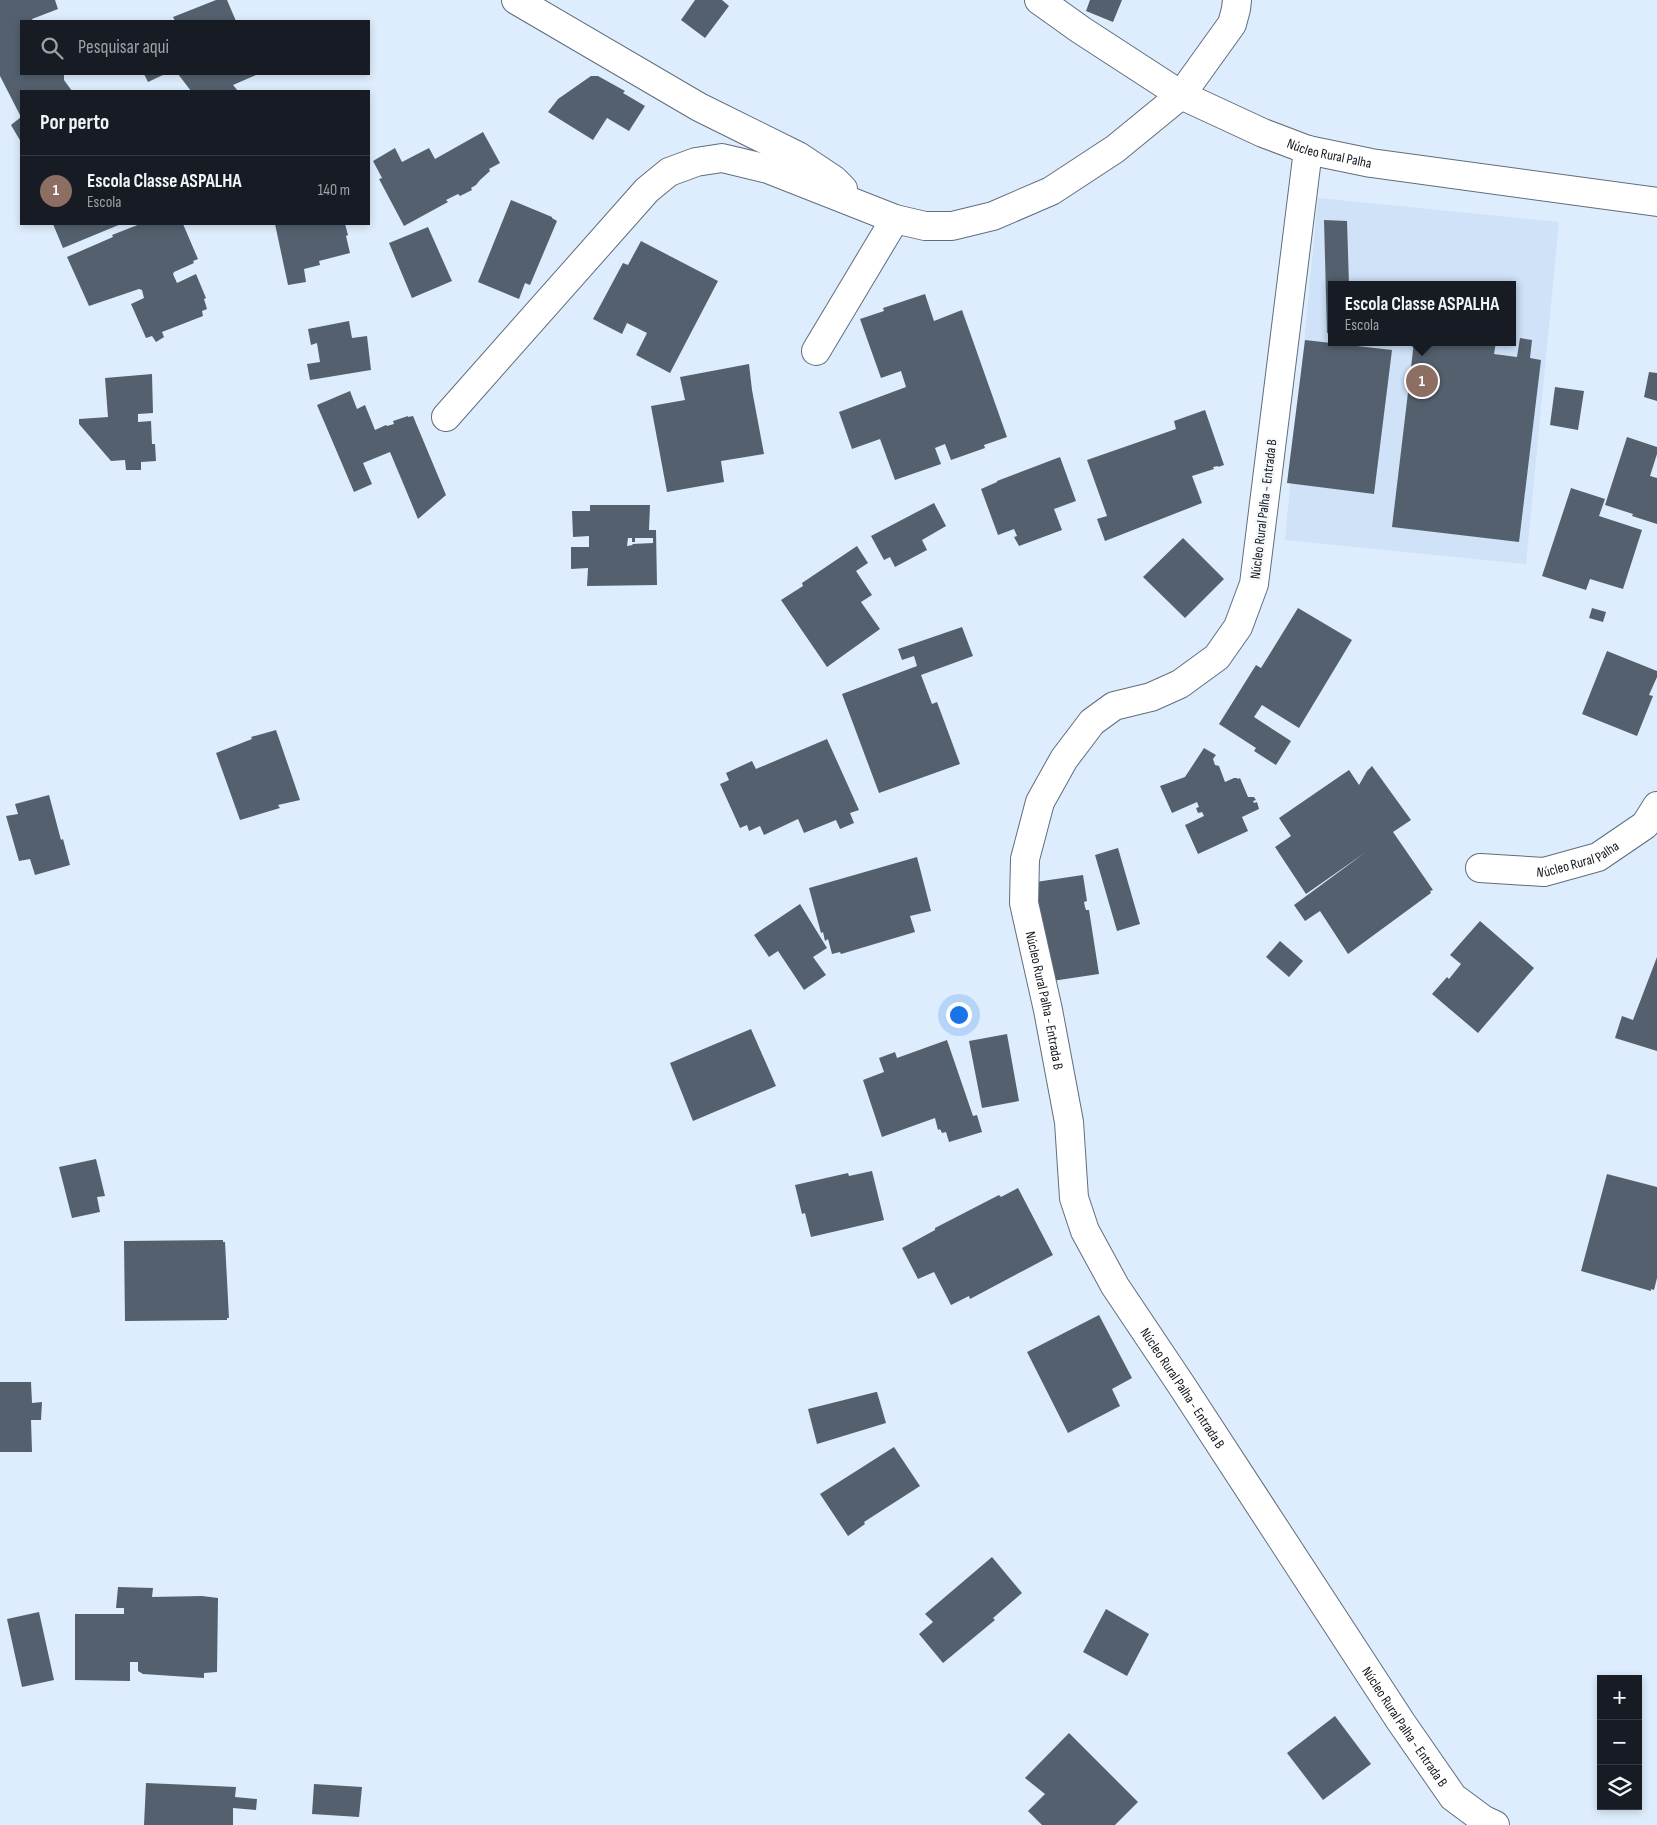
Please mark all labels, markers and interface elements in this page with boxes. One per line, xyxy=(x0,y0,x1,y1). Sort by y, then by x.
search box xyxy=(20,20,370,75)
icon: search xyxy=(38,34,66,62)
text: Pesquisar aqui xyxy=(78,36,169,59)
text: Por perto xyxy=(40,110,109,135)
street label: Núcleo Rural Palha xyxy=(1285,135,1373,172)
text: Escola Classe ASPALHA xyxy=(87,170,242,193)
text: 1 xyxy=(53,181,59,200)
text: 140 m xyxy=(318,181,350,200)
text: Escola xyxy=(87,193,121,212)
popup xyxy=(1328,281,1516,346)
text: Escola Classe ASPALHA xyxy=(1345,293,1499,316)
text: Escola xyxy=(1345,316,1379,335)
pin: 1 xyxy=(1406,362,1438,400)
street label: Núcleo Rural Palha - Entrada B xyxy=(1246,438,1281,580)
street label: Núcleo Rural Palha xyxy=(1536,837,1622,881)
street label: Núcleo Rural Palha - Entrada B xyxy=(1022,930,1067,1071)
your location xyxy=(946,1002,972,1028)
street label: Núcleo Rural Palha - Entrada B xyxy=(1136,1325,1228,1452)
street label: Núcleo Rural Palha - Entrada B xyxy=(1358,1664,1451,1790)
map controls xyxy=(1597,1675,1642,1810)
button: + xyxy=(1597,1675,1642,1720)
button: − xyxy=(1597,1720,1642,1765)
button: layers xyxy=(1597,1765,1642,1810)

